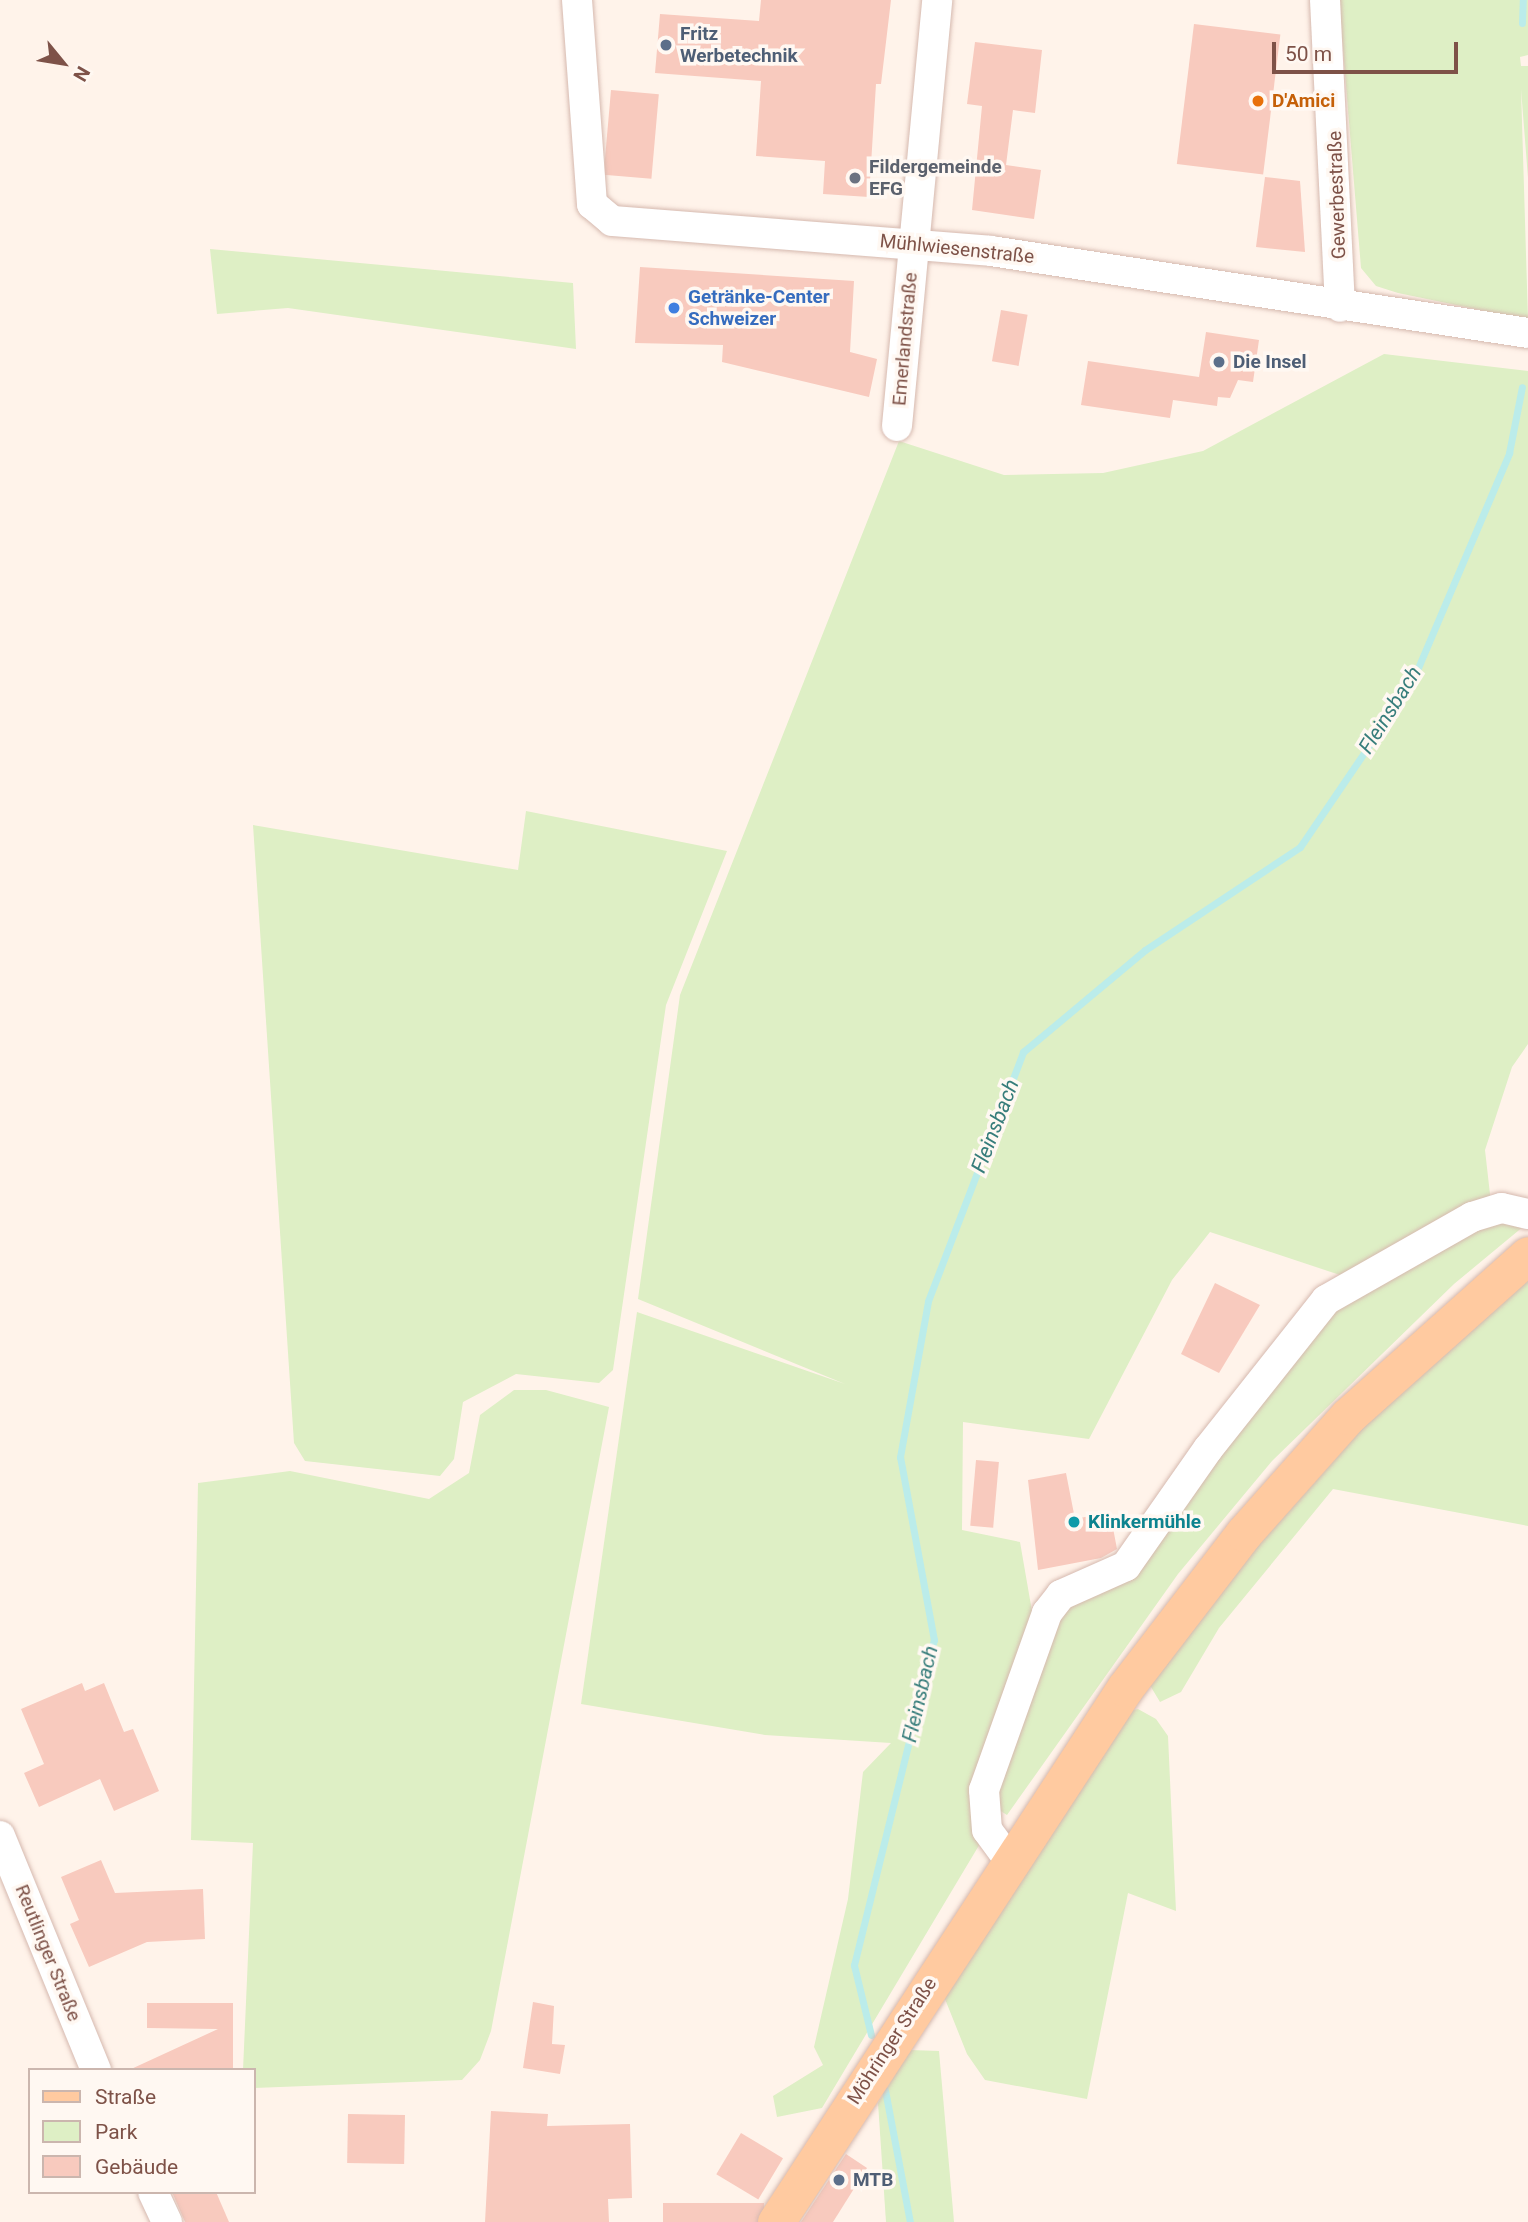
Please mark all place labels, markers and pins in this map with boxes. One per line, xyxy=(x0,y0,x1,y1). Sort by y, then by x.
place label: Fritz Werbetechnik xyxy=(680,23,798,67)
marker: Fritz Werbetechnik xyxy=(658,37,674,53)
place label: D'Amici xyxy=(1272,90,1335,112)
marker: D'Amici xyxy=(1250,93,1266,109)
place label: Fildergemeinde EFG xyxy=(869,156,1002,200)
marker: Fildergemeinde EFG xyxy=(847,170,863,186)
place label: Getränke-Center Schweizer xyxy=(688,286,830,330)
marker: Getränke-Center Schweizer xyxy=(666,300,682,316)
place label: Die Insel xyxy=(1233,351,1307,373)
marker: Die Insel xyxy=(1211,354,1227,370)
place label: Klinkermühle xyxy=(1088,1511,1201,1533)
marker: Klinkermühle xyxy=(1066,1514,1082,1530)
place label: MTB xyxy=(853,2169,893,2191)
marker: MTB xyxy=(831,2172,847,2188)

